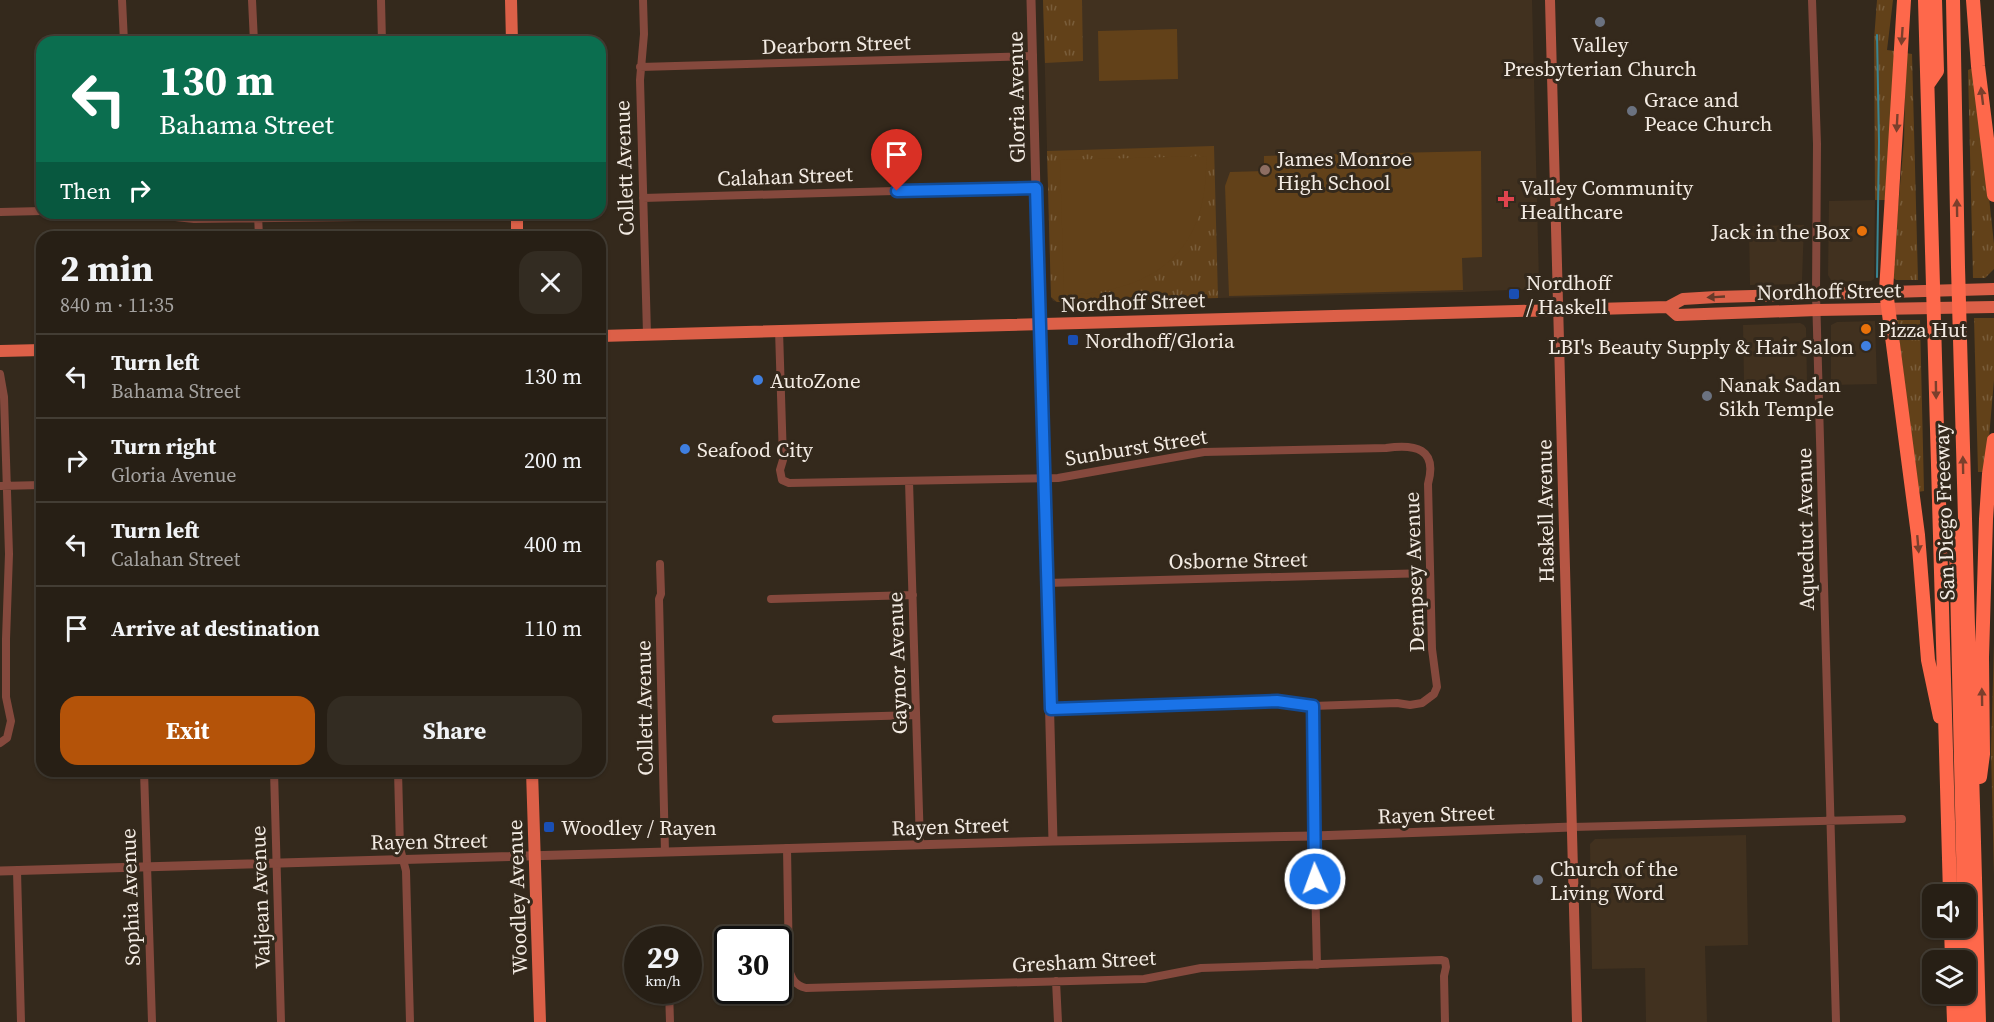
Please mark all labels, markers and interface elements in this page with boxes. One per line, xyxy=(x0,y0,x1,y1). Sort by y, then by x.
marker: Valley Presbyterian Church xyxy=(1593,15,1607,29)
one-way arrow xyxy=(1897,26,1906,45)
street label: Dearborn Street xyxy=(761,27,911,61)
place label: Valley Presbyterian Church xyxy=(1503,30,1697,83)
street label: Gloria Avenue xyxy=(1000,31,1032,163)
text: 130 m xyxy=(159,51,274,109)
icon: left xyxy=(60,60,138,138)
place label: Grace and Peace Church xyxy=(1644,85,1772,138)
one-way arrow xyxy=(1977,86,1986,105)
street label: Collett Avenue xyxy=(607,100,641,236)
marker: Grace and Peace Church xyxy=(1625,104,1639,118)
text: Bahama Street xyxy=(159,106,334,143)
one-way arrow xyxy=(1892,114,1901,133)
pin xyxy=(871,129,922,191)
icon: arrive xyxy=(880,138,913,171)
place label: James Monroe High School xyxy=(1276,144,1412,197)
street label: Calahan Street xyxy=(717,159,854,193)
marker: James Monroe High School xyxy=(1258,163,1272,177)
place label: Valley Community Healthcare xyxy=(1520,173,1693,226)
icon: right xyxy=(123,174,156,207)
text: Then xyxy=(60,176,111,206)
marker: Valley Community Healthcare xyxy=(1497,190,1515,208)
one-way arrow xyxy=(1952,199,1962,218)
place label: Jack in the Box xyxy=(1710,217,1850,246)
marker: Jack in the Box xyxy=(1855,224,1869,238)
text: 2 min xyxy=(60,244,153,293)
button: close xyxy=(519,251,582,314)
place label: Nordhoff / Haskell xyxy=(1526,268,1613,321)
street label: Nordhoff Street xyxy=(1757,275,1902,307)
street label: Nordhoff Street xyxy=(1060,285,1206,319)
marker: Nordhoff / Haskell xyxy=(1507,287,1521,301)
text: 840 m · 11:35 xyxy=(60,291,174,319)
one-way arrow xyxy=(1706,293,1725,302)
place label: Pizza Hut xyxy=(1878,315,1967,344)
marker: Pizza Hut xyxy=(1859,322,1873,336)
place label: Nordhoff/Gloria xyxy=(1085,326,1235,355)
place label: LBI's Beauty Supply & Hair Salon xyxy=(1548,332,1854,361)
marker: Nordhoff/Gloria xyxy=(1066,333,1080,347)
marker: LBI's Beauty Supply & Hair Salon xyxy=(1859,339,1873,353)
text: Turn left xyxy=(111,347,199,377)
icon: left xyxy=(60,360,93,393)
text: 130 m xyxy=(524,361,582,391)
place label: AutoZone xyxy=(770,366,861,395)
place label: Nanak Sadan Sikh Temple xyxy=(1719,370,1841,423)
marker: AutoZone xyxy=(751,373,765,387)
text: Bahama Street xyxy=(111,377,240,405)
one-way arrow xyxy=(1932,380,1941,399)
marker: Nanak Sadan Sikh Temple xyxy=(1700,389,1714,403)
street label: Sunburst Street xyxy=(1063,421,1209,473)
street label: San Diego Freeway xyxy=(1926,423,1962,601)
text: Turn right xyxy=(111,431,216,461)
place label: Seafood City xyxy=(697,435,813,464)
street label: Haskell Avenue xyxy=(1529,439,1561,583)
marker: Seafood City xyxy=(678,442,692,456)
icon: right xyxy=(60,444,93,477)
text: 200 m xyxy=(524,445,582,475)
street label: Aqueduct Avenue xyxy=(1789,447,1821,611)
one-way arrow xyxy=(1959,456,1968,475)
text: Gloria Avenue xyxy=(111,461,237,489)
street label: Dempsey Avenue xyxy=(1397,491,1431,653)
text: Turn left xyxy=(111,515,199,545)
icon: left xyxy=(60,528,93,561)
text: 400 m xyxy=(524,529,582,559)
one-way arrow xyxy=(1914,534,1923,553)
street label: Osborne Street xyxy=(1168,544,1308,576)
text: Calahan Street xyxy=(111,545,240,573)
street label: Gaynor Avenue xyxy=(880,591,914,735)
icon: arrive xyxy=(60,612,93,645)
text: Arrive at destination xyxy=(111,613,320,643)
text: 110 m xyxy=(524,613,582,643)
street label: Collett Avenue xyxy=(628,640,660,776)
one-way arrow xyxy=(1977,688,1987,707)
button: Exit xyxy=(60,696,315,765)
button: Share xyxy=(327,696,582,765)
street label: Rayen Street xyxy=(1377,797,1495,831)
street label: Rayen Street xyxy=(891,809,1009,843)
place label: Woodley / Rayen xyxy=(561,813,717,842)
street label: Woodley Avenue xyxy=(500,819,534,975)
marker: Woodley / Rayen xyxy=(542,820,556,834)
street label: Valjean Avenue xyxy=(243,825,277,969)
street label: Rayen Street xyxy=(370,825,488,857)
street label: Sophia Avenue xyxy=(113,828,147,966)
position arrow xyxy=(1283,847,1347,911)
place label: Church of the Living Word xyxy=(1550,854,1678,907)
marker: Church of the Living Word xyxy=(1531,873,1545,887)
map controls xyxy=(1922,884,1976,1004)
button: sound xyxy=(1922,884,1976,938)
speed limit sign: 30 xyxy=(714,926,792,1004)
text: 29 xyxy=(647,937,679,978)
street label: Gresham Street xyxy=(1011,943,1157,979)
button: layers xyxy=(1922,950,1976,1004)
text: km/h xyxy=(645,970,681,991)

